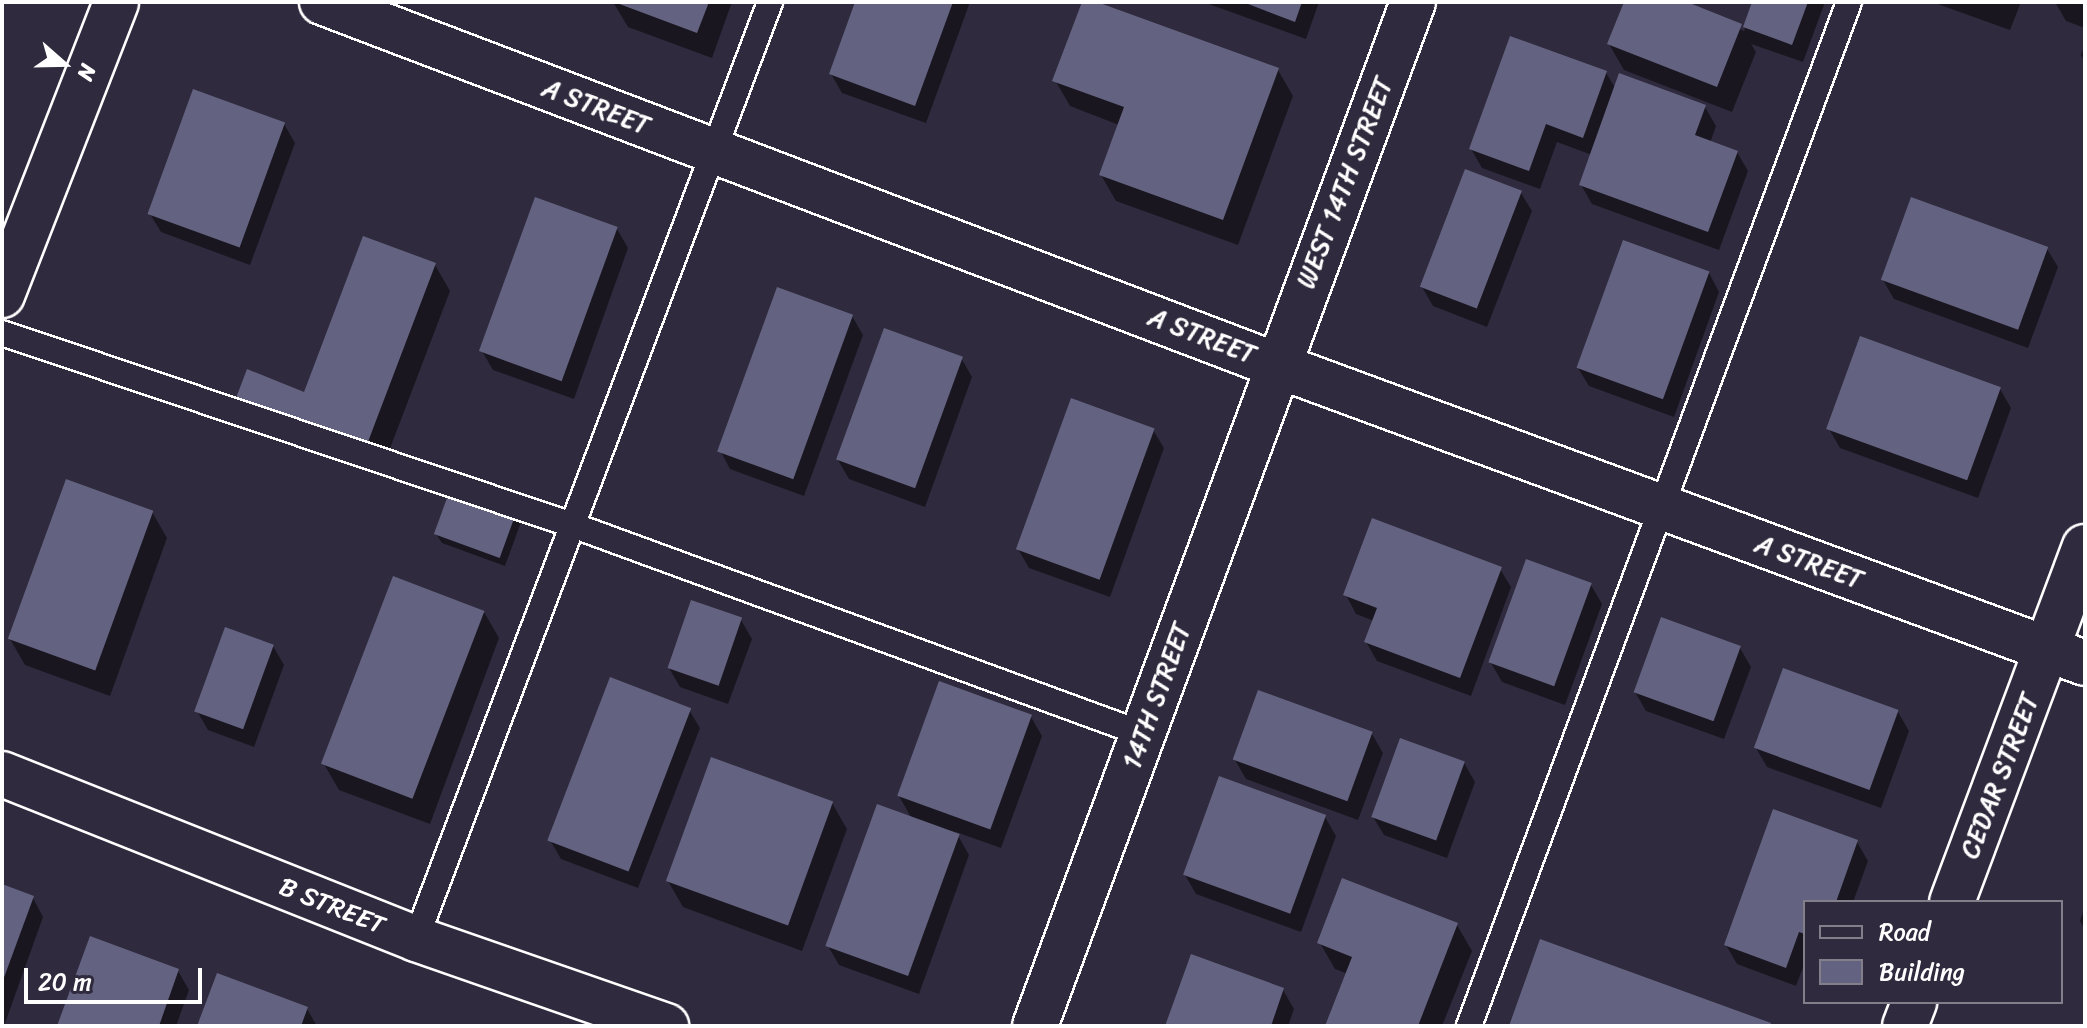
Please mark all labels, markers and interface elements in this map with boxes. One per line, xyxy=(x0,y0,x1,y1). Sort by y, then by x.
north arrow xyxy=(24,24,104,104)
text: N xyxy=(66,59,108,86)
street label: A STREET xyxy=(538,72,654,142)
street label: WEST 14TH STREET xyxy=(1290,72,1400,294)
street label: A STREET xyxy=(1144,301,1260,371)
street label: A STREET xyxy=(1751,528,1867,596)
street label: 14TH STREET xyxy=(1116,617,1198,775)
street label: CEDAR STREET xyxy=(1954,689,2046,863)
street label: B STREET xyxy=(274,871,390,941)
legend xyxy=(1803,900,2063,1004)
text: Road xyxy=(1879,911,1930,953)
text: Building xyxy=(1879,951,1965,993)
scale bar xyxy=(28,952,206,1002)
text: 20 m xyxy=(38,961,92,1003)

